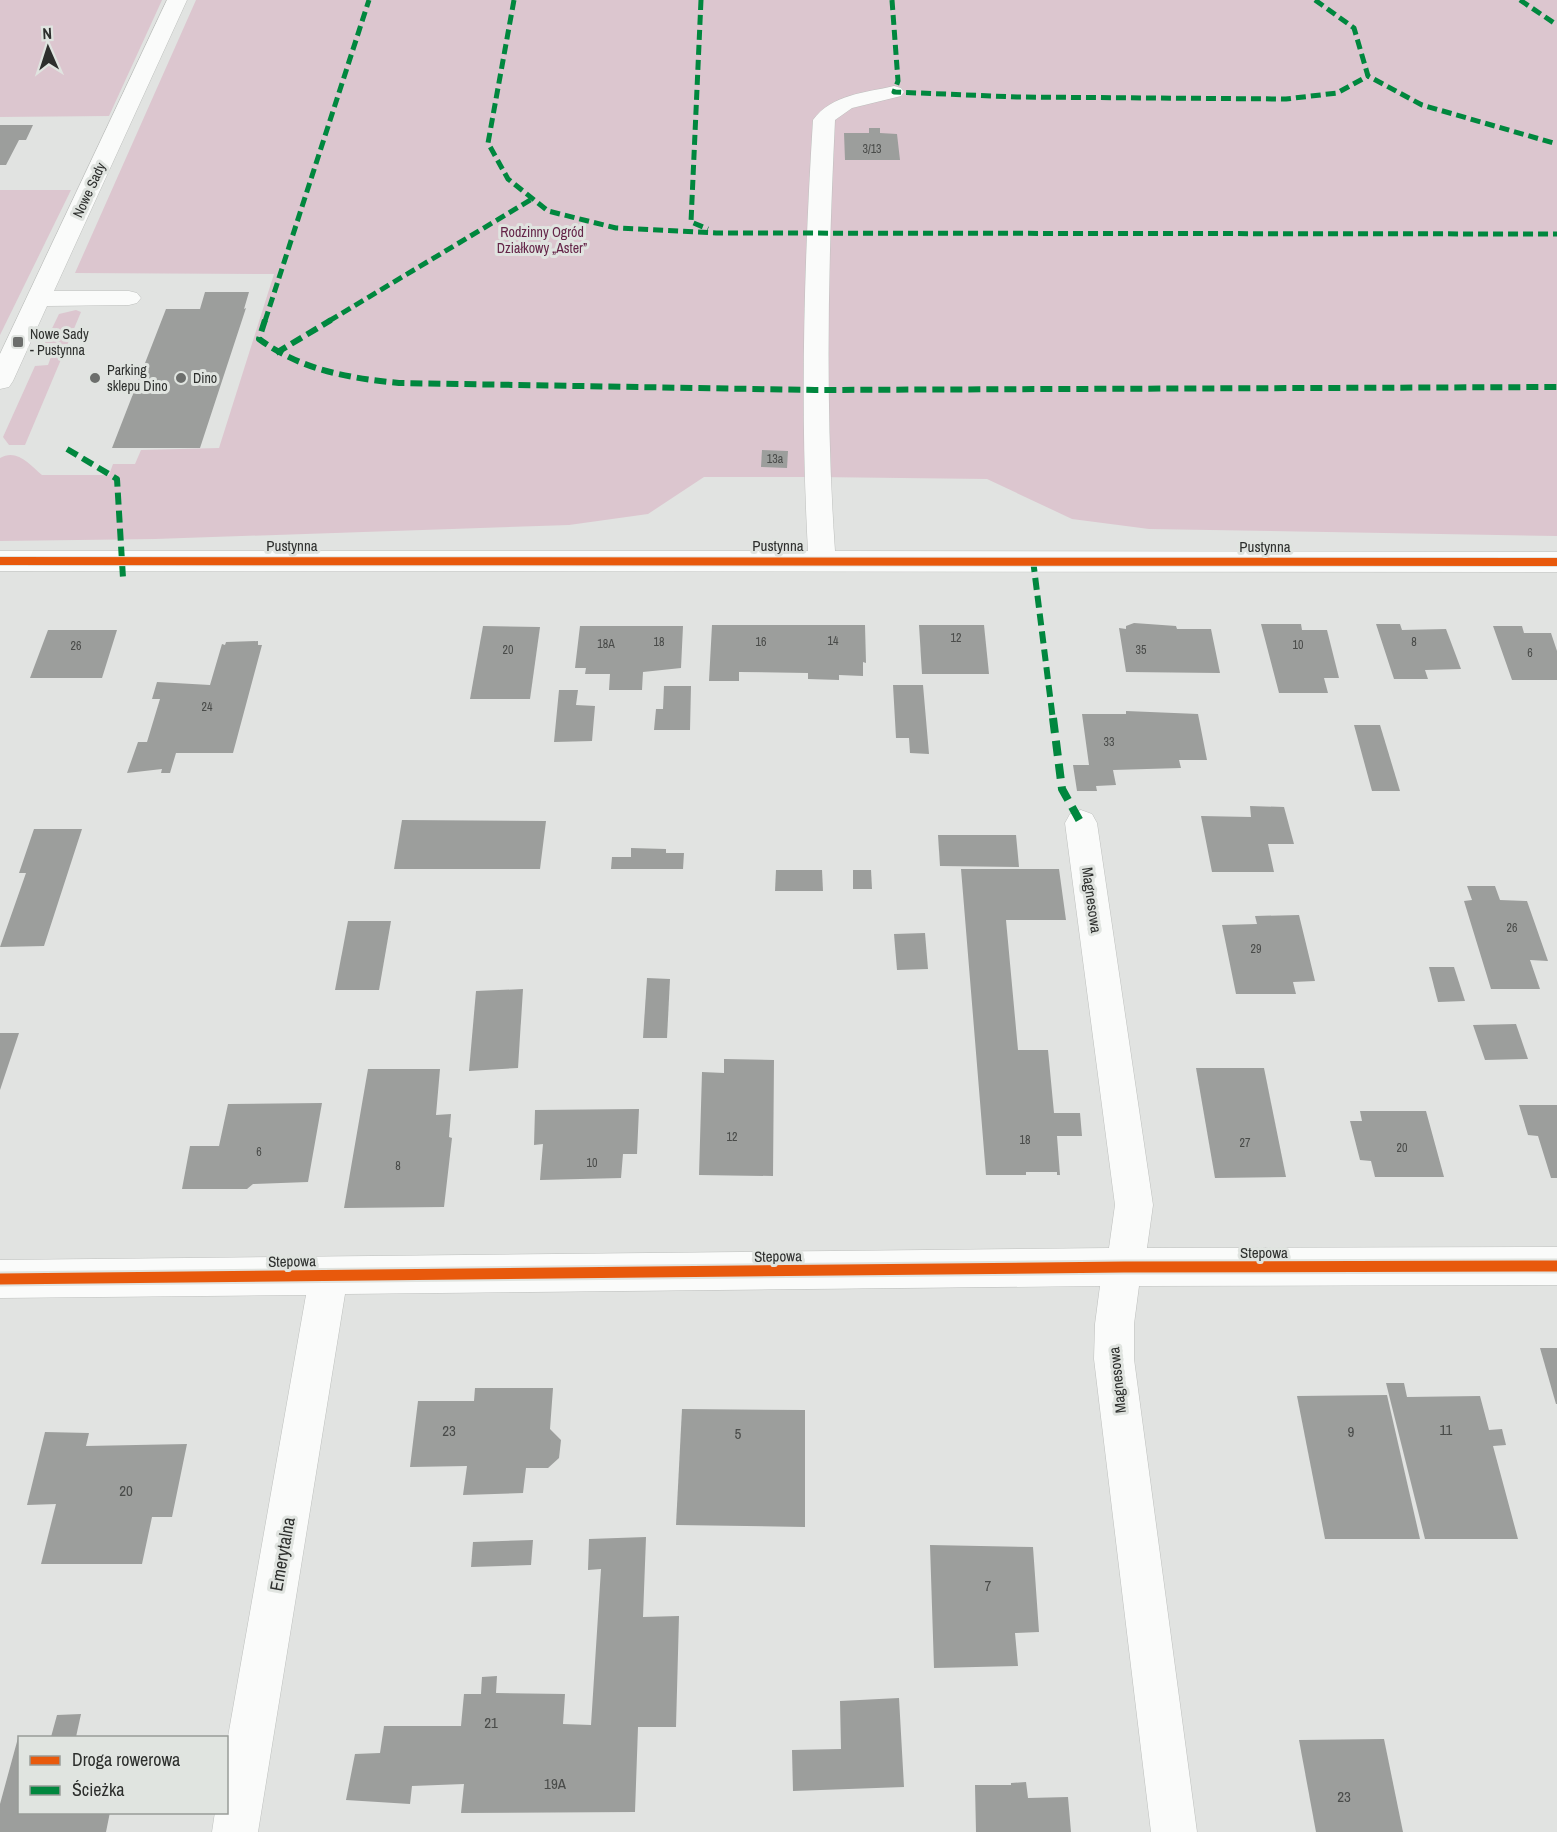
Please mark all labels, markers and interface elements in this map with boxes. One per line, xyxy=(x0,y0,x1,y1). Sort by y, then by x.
north arrow xyxy=(18,18,78,78)
text: N xyxy=(42,22,53,44)
house number: 3/13 xyxy=(862,141,882,157)
street label: Nowe Sady xyxy=(68,159,110,220)
park label: Rodzinny Ogród Działkowy „Aster” xyxy=(497,223,587,257)
place label: Nowe Sady - Pustynna xyxy=(30,325,89,359)
marker: Nowe Sady - Pustynna xyxy=(11,335,25,349)
place label: Parking sklepu Dino xyxy=(107,361,168,395)
place label: Dino xyxy=(193,369,217,387)
marker: Parking sklepu Dino xyxy=(88,371,102,385)
marker: Dino xyxy=(174,371,188,385)
house number: 13a xyxy=(767,451,784,467)
street label: Pustynna xyxy=(266,535,318,556)
street label: Pustynna xyxy=(752,535,804,556)
street label: Pustynna xyxy=(1239,536,1291,557)
house number: 12 xyxy=(951,630,961,646)
house number: 14 xyxy=(828,633,839,649)
house number: 18 xyxy=(654,634,664,650)
house number: 16 xyxy=(756,634,766,650)
house number: 8 xyxy=(1411,634,1417,650)
house number: 18A xyxy=(597,636,615,652)
house number: 10 xyxy=(1293,637,1303,653)
house number: 26 xyxy=(71,638,81,654)
house number: 20 xyxy=(503,642,513,658)
house number: 35 xyxy=(1136,642,1147,658)
house number: 6 xyxy=(1527,645,1533,661)
house number: 24 xyxy=(202,699,213,715)
house number: 33 xyxy=(1104,734,1114,750)
street label: Magnesowa xyxy=(1077,866,1107,934)
house number: 26 xyxy=(1507,920,1517,936)
house number: 29 xyxy=(1251,941,1261,957)
house number: 12 xyxy=(727,1129,737,1145)
house number: 18 xyxy=(1020,1132,1030,1148)
house number: 27 xyxy=(1240,1135,1251,1151)
house number: 20 xyxy=(1397,1140,1407,1156)
house number: 6 xyxy=(256,1144,262,1160)
house number: 10 xyxy=(587,1155,597,1171)
house number: 8 xyxy=(395,1158,401,1174)
street label: Stepowa xyxy=(1240,1242,1288,1263)
street label: Stepowa xyxy=(754,1245,802,1267)
street label: Stepowa xyxy=(268,1250,316,1272)
street label: Magnesowa xyxy=(1103,1346,1131,1414)
house number: 11 xyxy=(1440,1419,1453,1440)
house number: 23 xyxy=(442,1420,456,1441)
house number: 9 xyxy=(1348,1421,1355,1442)
house number: 5 xyxy=(735,1423,742,1444)
house number: 20 xyxy=(119,1480,133,1501)
street label: Emerytalna xyxy=(263,1515,301,1593)
house number: 7 xyxy=(985,1575,992,1596)
house number: 21 xyxy=(484,1712,498,1733)
legend xyxy=(18,1736,228,1814)
text: Droga rowerowa xyxy=(72,1747,180,1772)
house number: 19A xyxy=(544,1773,567,1794)
text: Ścieżka xyxy=(72,1777,125,1802)
house number: 23 xyxy=(1337,1786,1351,1807)

